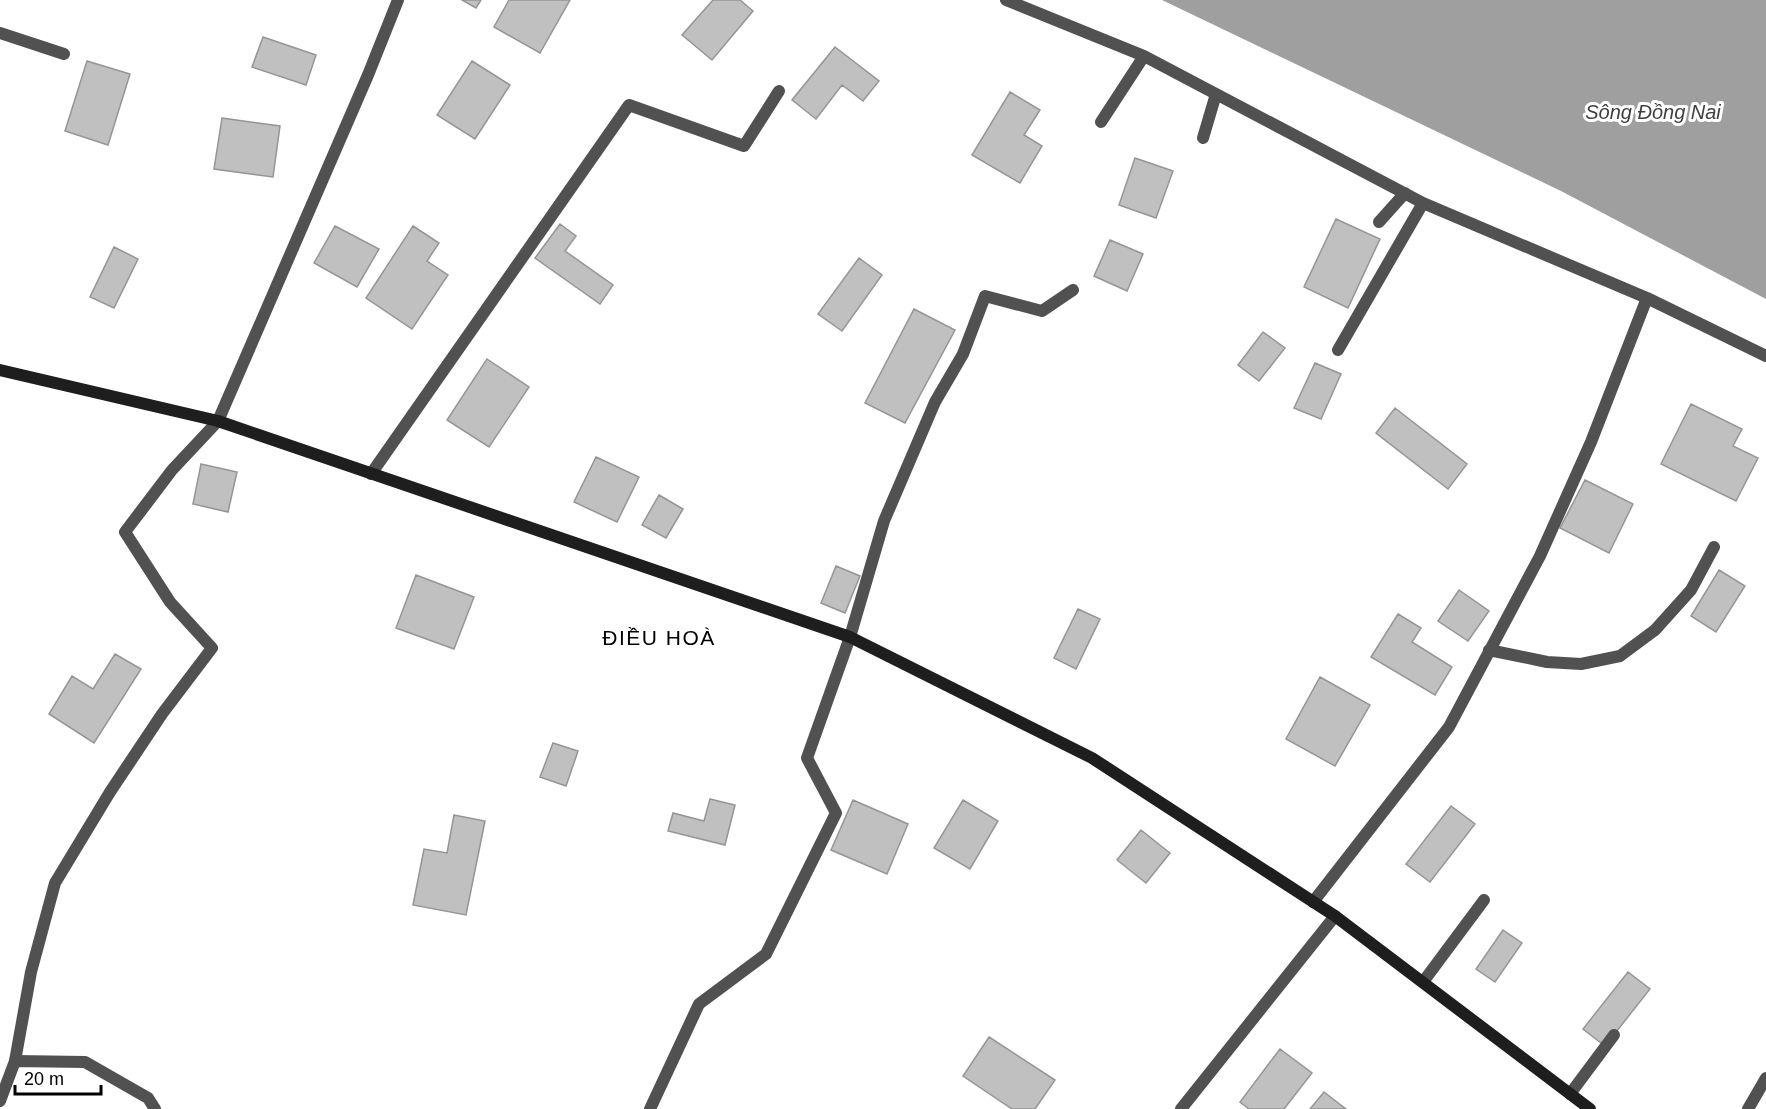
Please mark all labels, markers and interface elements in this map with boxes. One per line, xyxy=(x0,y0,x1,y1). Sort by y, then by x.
water label: Sông Đồng Nai xyxy=(1585,101,1721,123)
district label: ĐIỀU HOÀ xyxy=(602,626,716,649)
scale bar xyxy=(15,1058,100,1096)
text: 20 m xyxy=(24,1069,64,1089)

